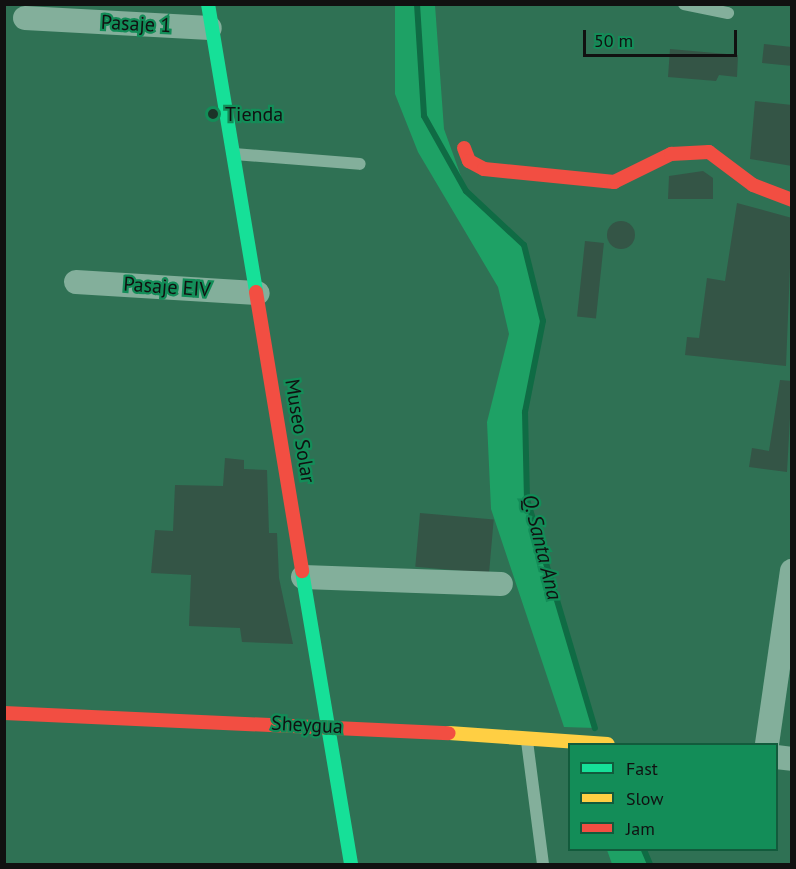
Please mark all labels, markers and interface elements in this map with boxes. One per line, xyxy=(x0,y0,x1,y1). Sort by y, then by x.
street label: Pasaje 1 xyxy=(100,10,172,38)
scale bar xyxy=(586,18,740,56)
text: 50 m xyxy=(594,29,633,52)
place label: Tienda xyxy=(225,102,283,126)
marker: Tienda xyxy=(206,107,220,121)
street label: Pasaje EIV xyxy=(123,272,211,302)
street label: Museo Solar xyxy=(280,377,320,485)
water label: Q. Santa Ana xyxy=(516,491,568,603)
street label: Sheygua xyxy=(271,711,343,739)
legend xyxy=(568,743,778,851)
text: Fast xyxy=(626,757,658,780)
text: Slow xyxy=(626,787,664,810)
text: Jam xyxy=(626,817,655,840)

